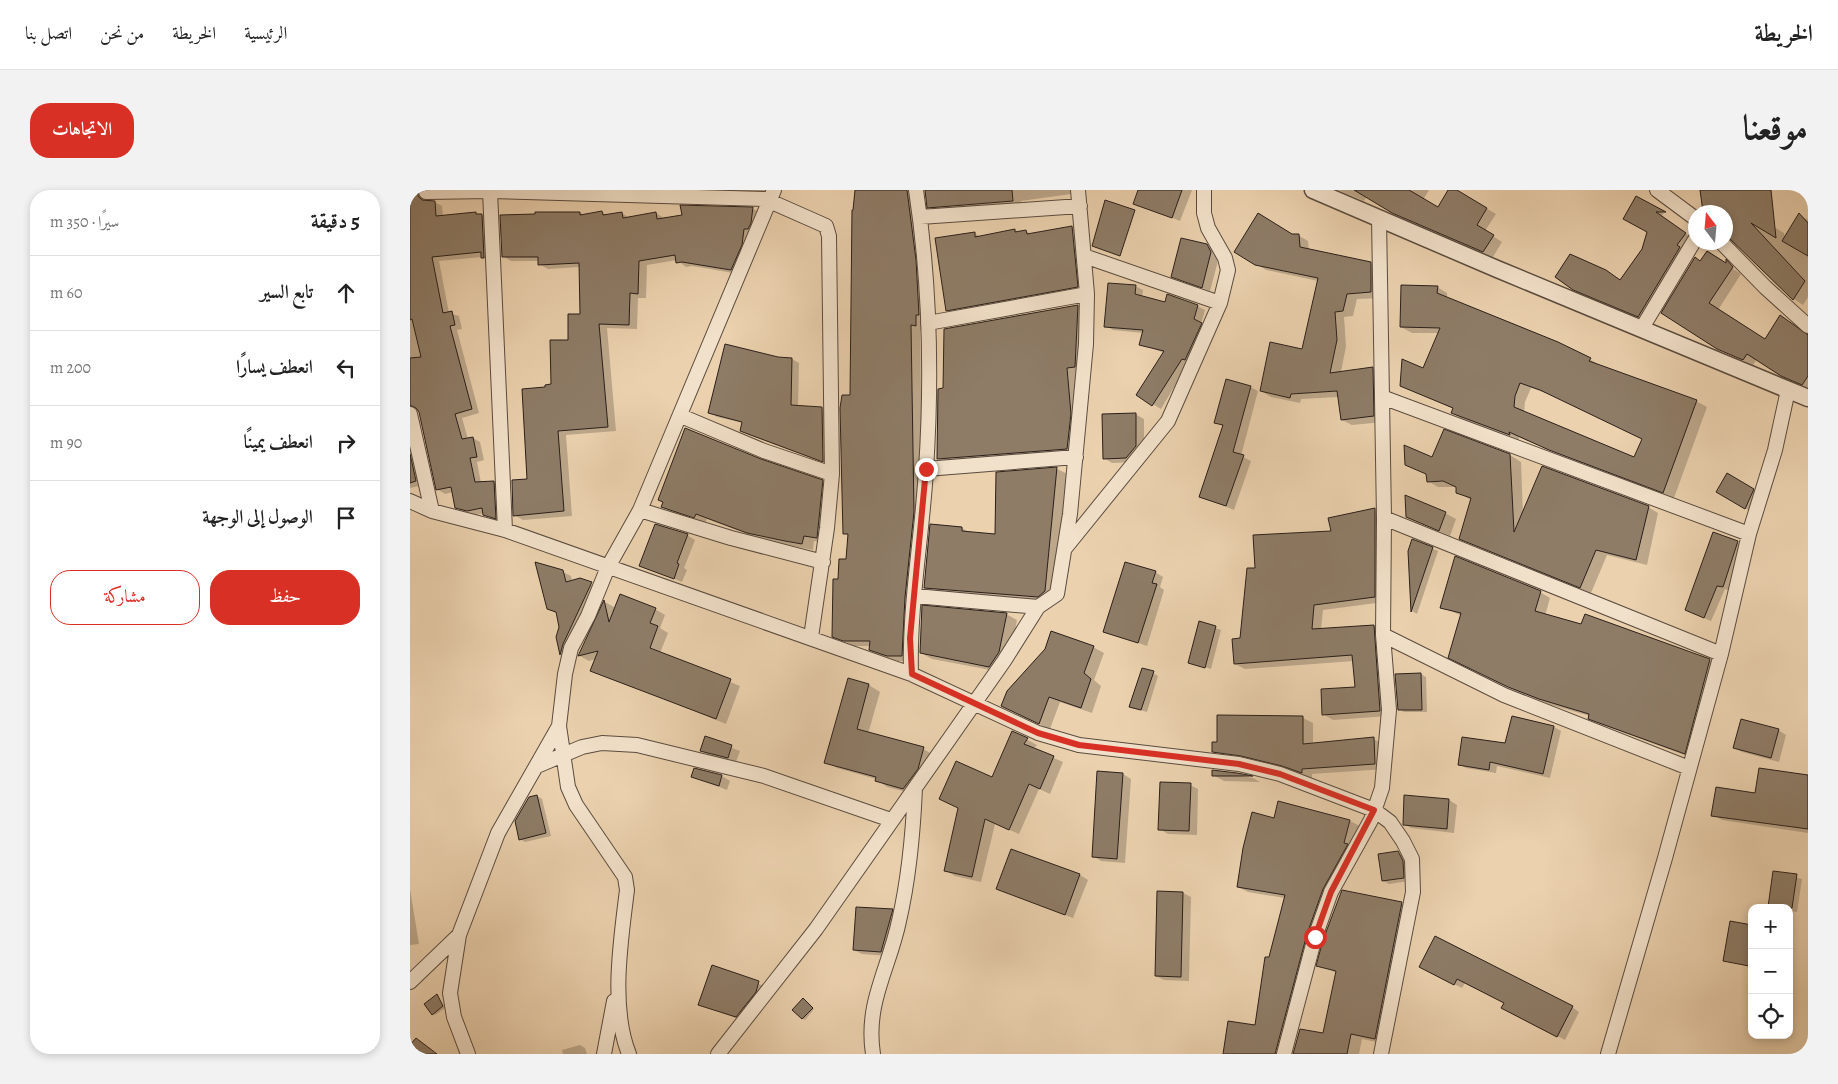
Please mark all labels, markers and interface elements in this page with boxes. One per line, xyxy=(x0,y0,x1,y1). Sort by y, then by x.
text: الخريطة xyxy=(1755,17,1813,49)
text: اتصل بنا xyxy=(25,21,72,45)
text: من نحن xyxy=(100,21,144,45)
text: الخريطة xyxy=(172,21,216,45)
text: الرئيسية xyxy=(244,21,287,45)
button: الاتجاهات xyxy=(30,103,134,158)
text: موقعنا xyxy=(1743,103,1808,151)
north arrow xyxy=(1688,205,1733,250)
text: 5 دقيقة xyxy=(311,207,360,235)
text: سيرًا · 350 m xyxy=(50,211,119,233)
text: تابع السير xyxy=(260,279,313,305)
icon: ahead xyxy=(332,279,360,307)
text: 60 m xyxy=(50,282,82,304)
text: انعطف يسارًا xyxy=(236,354,313,380)
icon: left xyxy=(332,354,360,382)
text: 200 m xyxy=(50,357,91,379)
text: انعطف يمينًا xyxy=(243,429,313,455)
icon: right xyxy=(332,429,360,457)
text: 90 m xyxy=(50,432,82,454)
route end xyxy=(915,458,938,481)
text: الوصول إلى الوجهة xyxy=(202,504,313,530)
icon: arrive xyxy=(332,504,360,532)
button: مشاركة xyxy=(50,570,200,625)
button: حفظ xyxy=(210,570,360,625)
map controls xyxy=(1748,904,1793,1039)
button: + xyxy=(1748,904,1793,949)
route start xyxy=(1304,926,1327,949)
button: − xyxy=(1748,949,1793,994)
button: locate xyxy=(1748,994,1793,1039)

